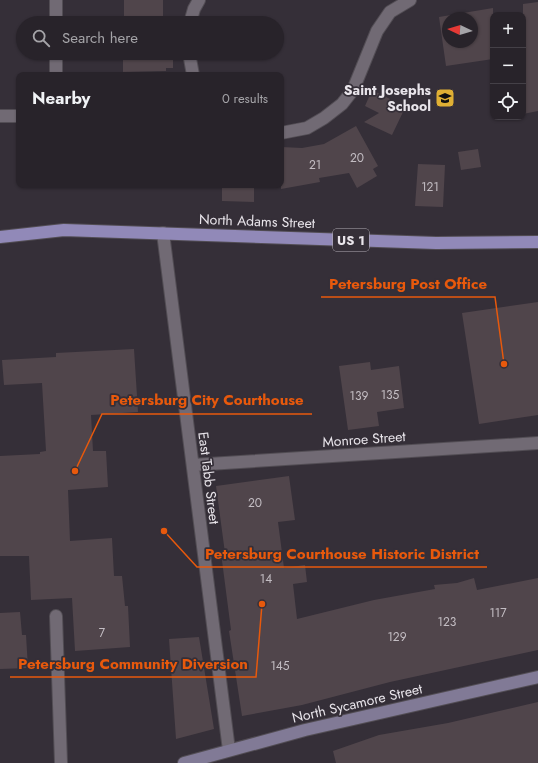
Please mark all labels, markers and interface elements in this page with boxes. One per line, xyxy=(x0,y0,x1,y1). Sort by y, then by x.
north arrow xyxy=(442,12,478,48)
map controls xyxy=(490,12,526,120)
button: + xyxy=(490,12,526,48)
search box xyxy=(16,16,284,60)
icon: search xyxy=(30,27,52,49)
text: Search here xyxy=(62,27,138,49)
button: − xyxy=(490,48,526,84)
place label: Saint Josephs School xyxy=(344,80,432,116)
button: locate xyxy=(490,84,526,120)
text: Nearby xyxy=(32,86,90,110)
school or university icon: Saint Josephs School xyxy=(434,87,456,109)
text: 0 results xyxy=(222,89,268,108)
house number: 20 xyxy=(350,149,364,167)
house number: 21 xyxy=(309,156,321,174)
house number: 121 xyxy=(421,178,439,196)
street label: North Adams Street xyxy=(199,209,316,233)
road number: US 1 xyxy=(333,229,369,251)
callout: Petersburg Post Office xyxy=(321,270,495,297)
text: Petersburg Post Office xyxy=(329,273,487,295)
house number: 135 xyxy=(381,386,400,404)
callout: Petersburg City Courthouse xyxy=(102,387,312,414)
house number: 139 xyxy=(350,387,369,405)
text: Petersburg City Courthouse xyxy=(110,389,304,411)
street label: Monroe Street xyxy=(322,426,407,452)
street label: East Tabb Street xyxy=(193,431,225,526)
house number: 20 xyxy=(248,494,262,512)
callout: Petersburg Courthouse Historic District xyxy=(197,540,487,567)
text: Petersburg Courthouse Historic District xyxy=(205,543,479,565)
house number: 14 xyxy=(260,570,272,588)
house number: 117 xyxy=(489,604,507,622)
house number: 123 xyxy=(438,613,457,631)
house number: 7 xyxy=(99,624,106,642)
house number: 129 xyxy=(387,628,407,646)
callout: Petersburg Community Diversion xyxy=(10,650,256,677)
text: Petersburg Community Diversion xyxy=(18,653,248,675)
house number: 145 xyxy=(270,657,290,675)
street label: North Sycamore Street xyxy=(290,678,425,728)

